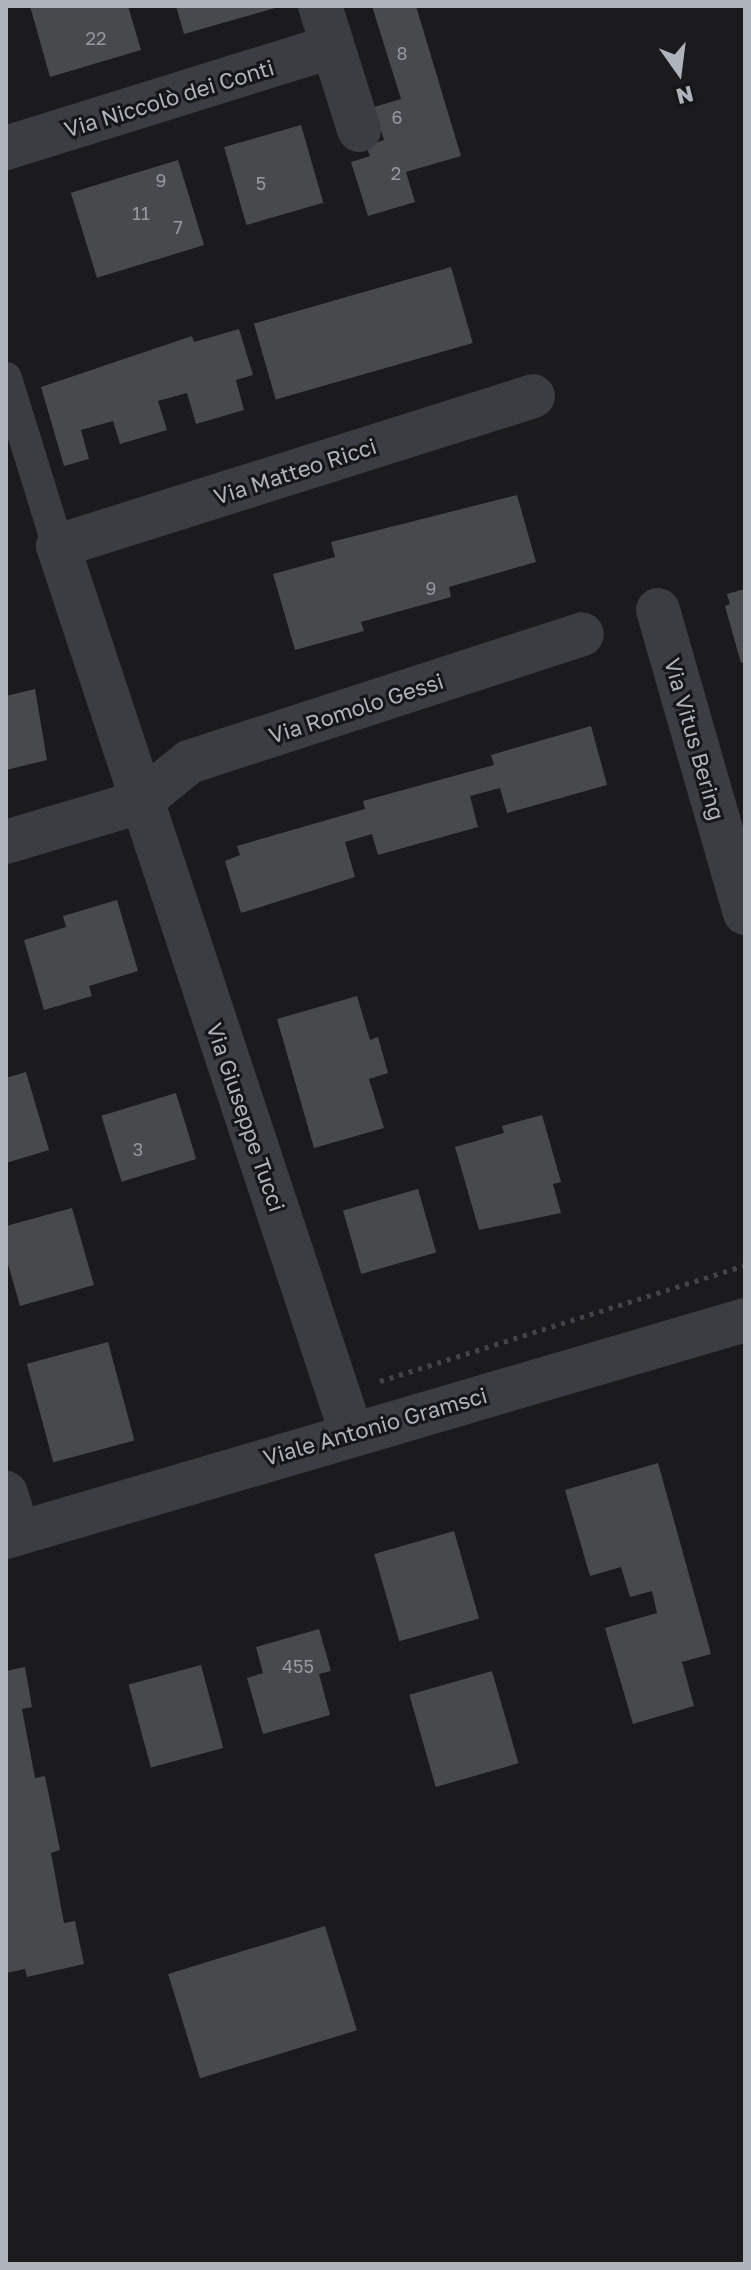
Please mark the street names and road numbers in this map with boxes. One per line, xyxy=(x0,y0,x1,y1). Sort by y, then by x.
street label: Via Niccolò dei Conti xyxy=(61,54,277,142)
street label: Via Matteo Ricci xyxy=(210,432,380,510)
street label: Via Vitus Bering xyxy=(659,655,731,823)
street label: Via Romolo Gessi xyxy=(265,667,447,749)
street label: Via Giuseppe Tucci xyxy=(201,1019,291,1215)
street label: Viale Antonio Gramsci xyxy=(260,1381,490,1471)

